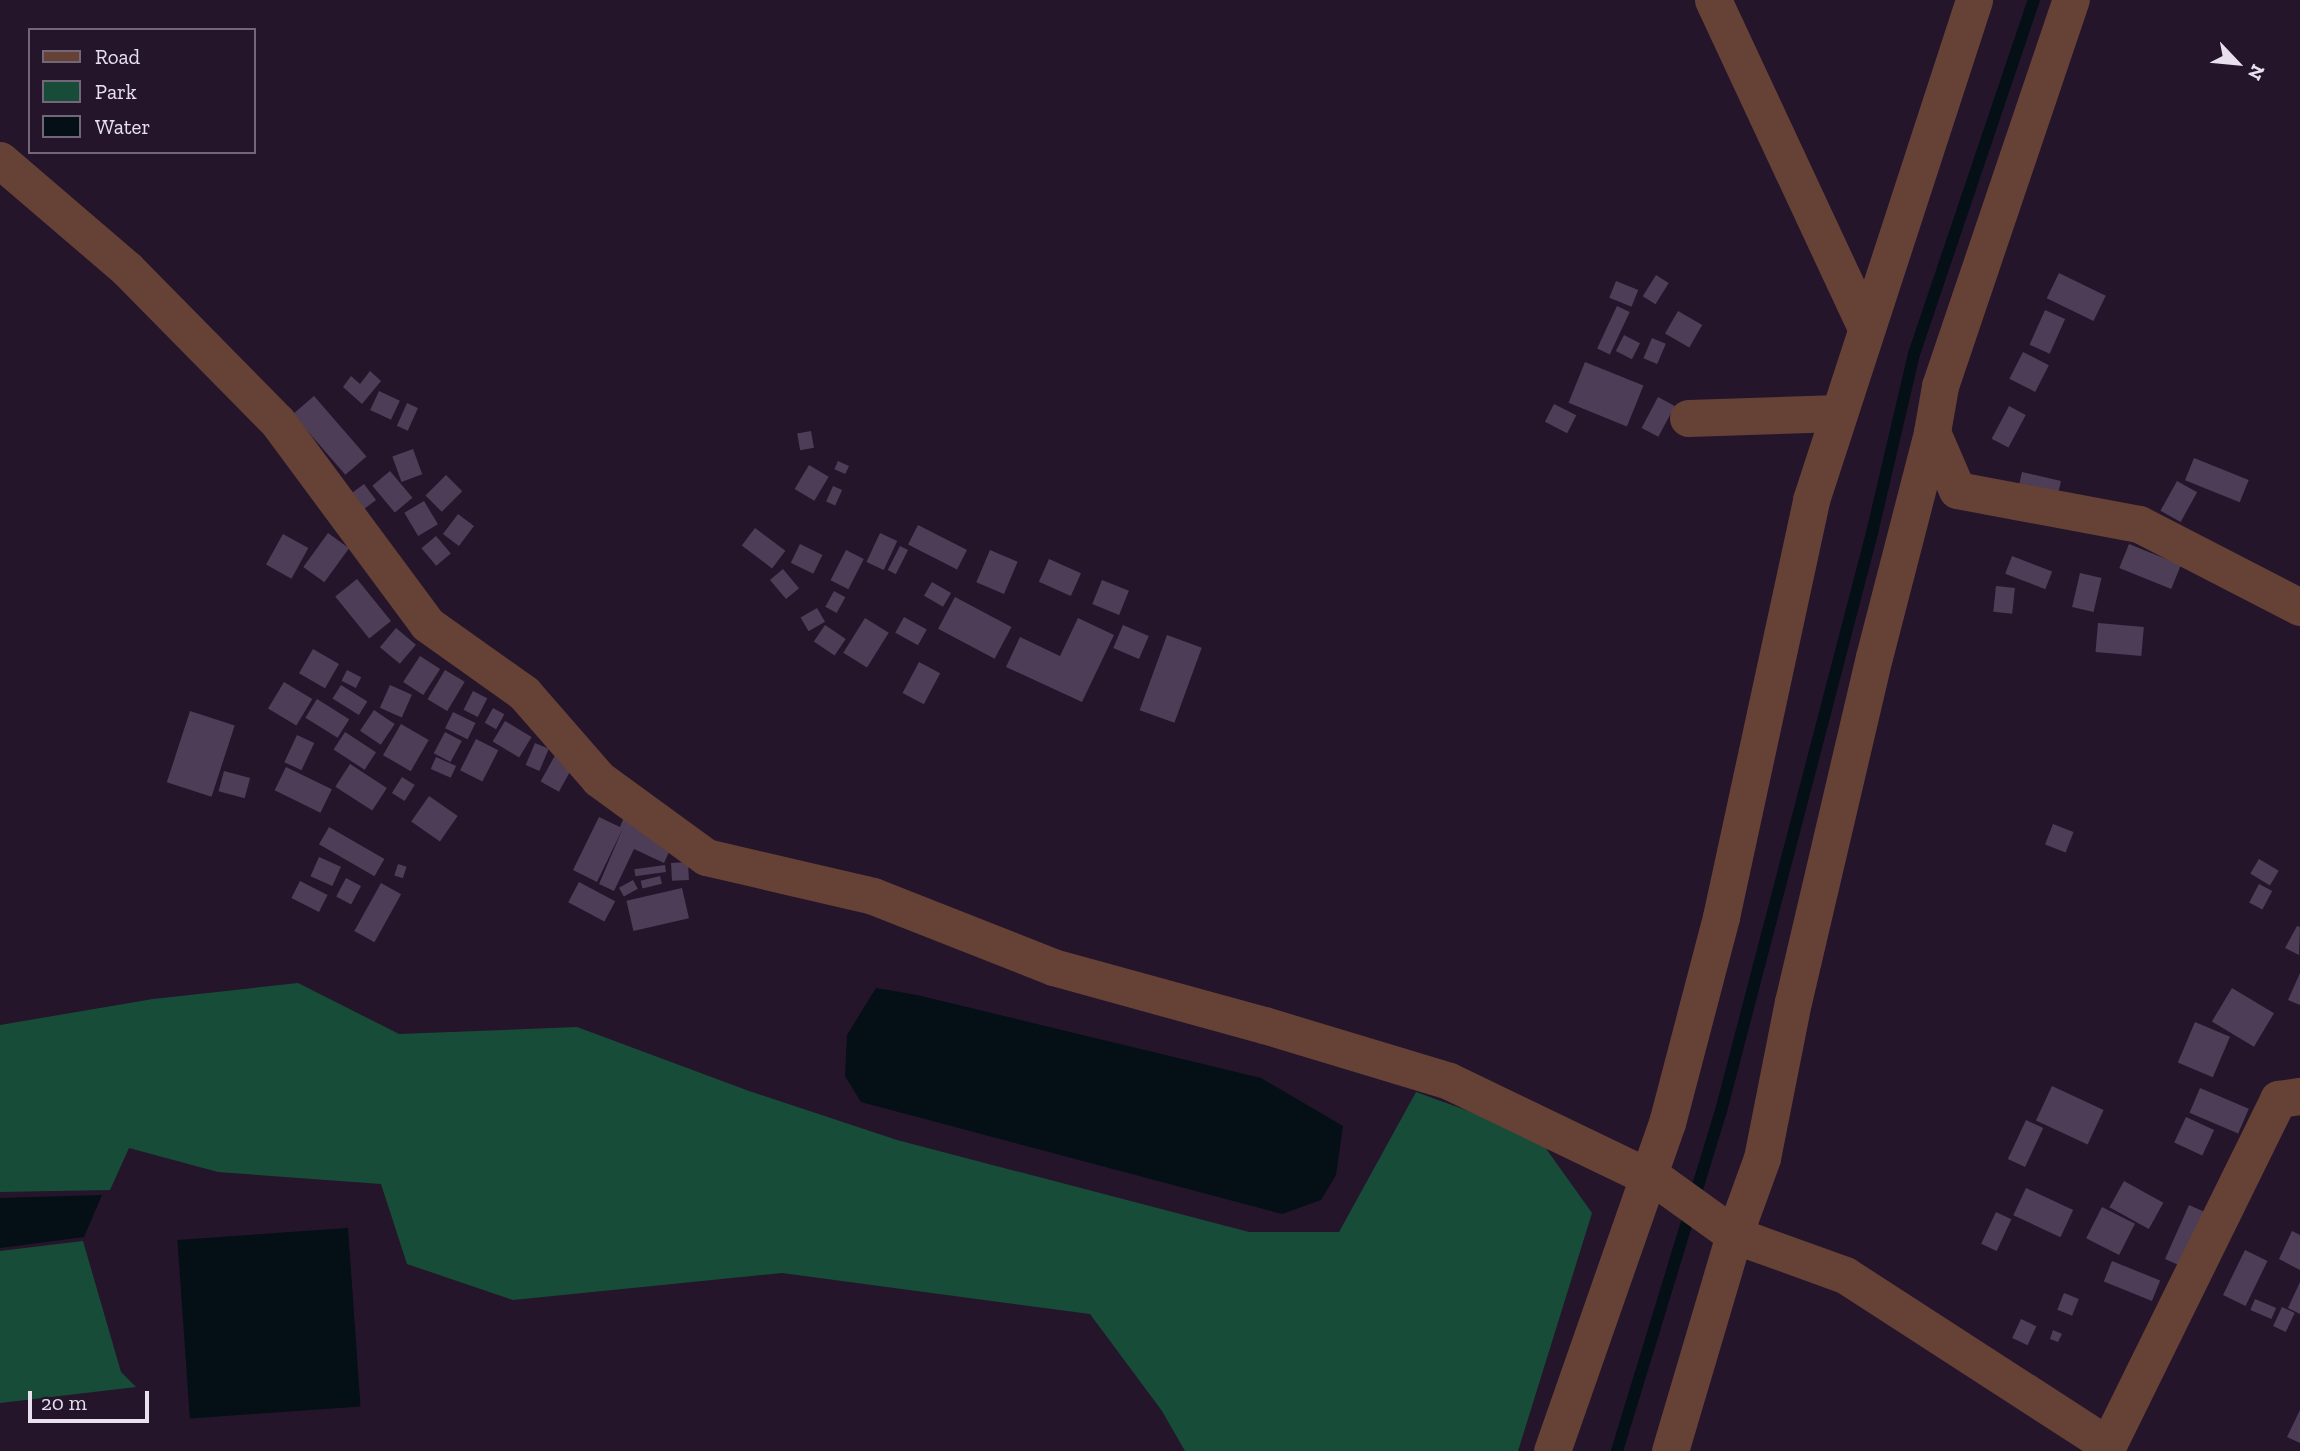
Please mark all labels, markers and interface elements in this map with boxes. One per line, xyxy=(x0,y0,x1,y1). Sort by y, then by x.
legend xyxy=(28,28,256,154)
north arrow xyxy=(2202,28,2272,98)
text: Road xyxy=(95,44,140,69)
text: N xyxy=(2243,61,2270,84)
text: Park xyxy=(95,79,137,104)
text: Water xyxy=(95,114,150,139)
scale bar xyxy=(32,1378,152,1422)
text: 20 m xyxy=(41,1390,87,1415)

